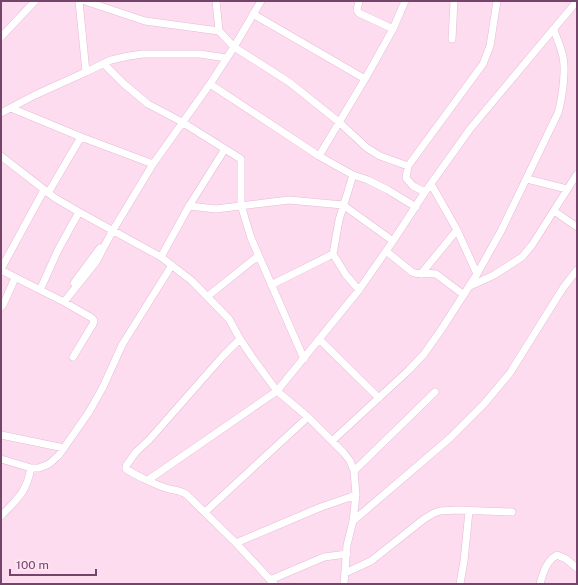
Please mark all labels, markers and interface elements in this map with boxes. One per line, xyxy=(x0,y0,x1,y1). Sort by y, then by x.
scale bar xyxy=(10,551,96,577)
text: 100 m xyxy=(16,558,49,572)

